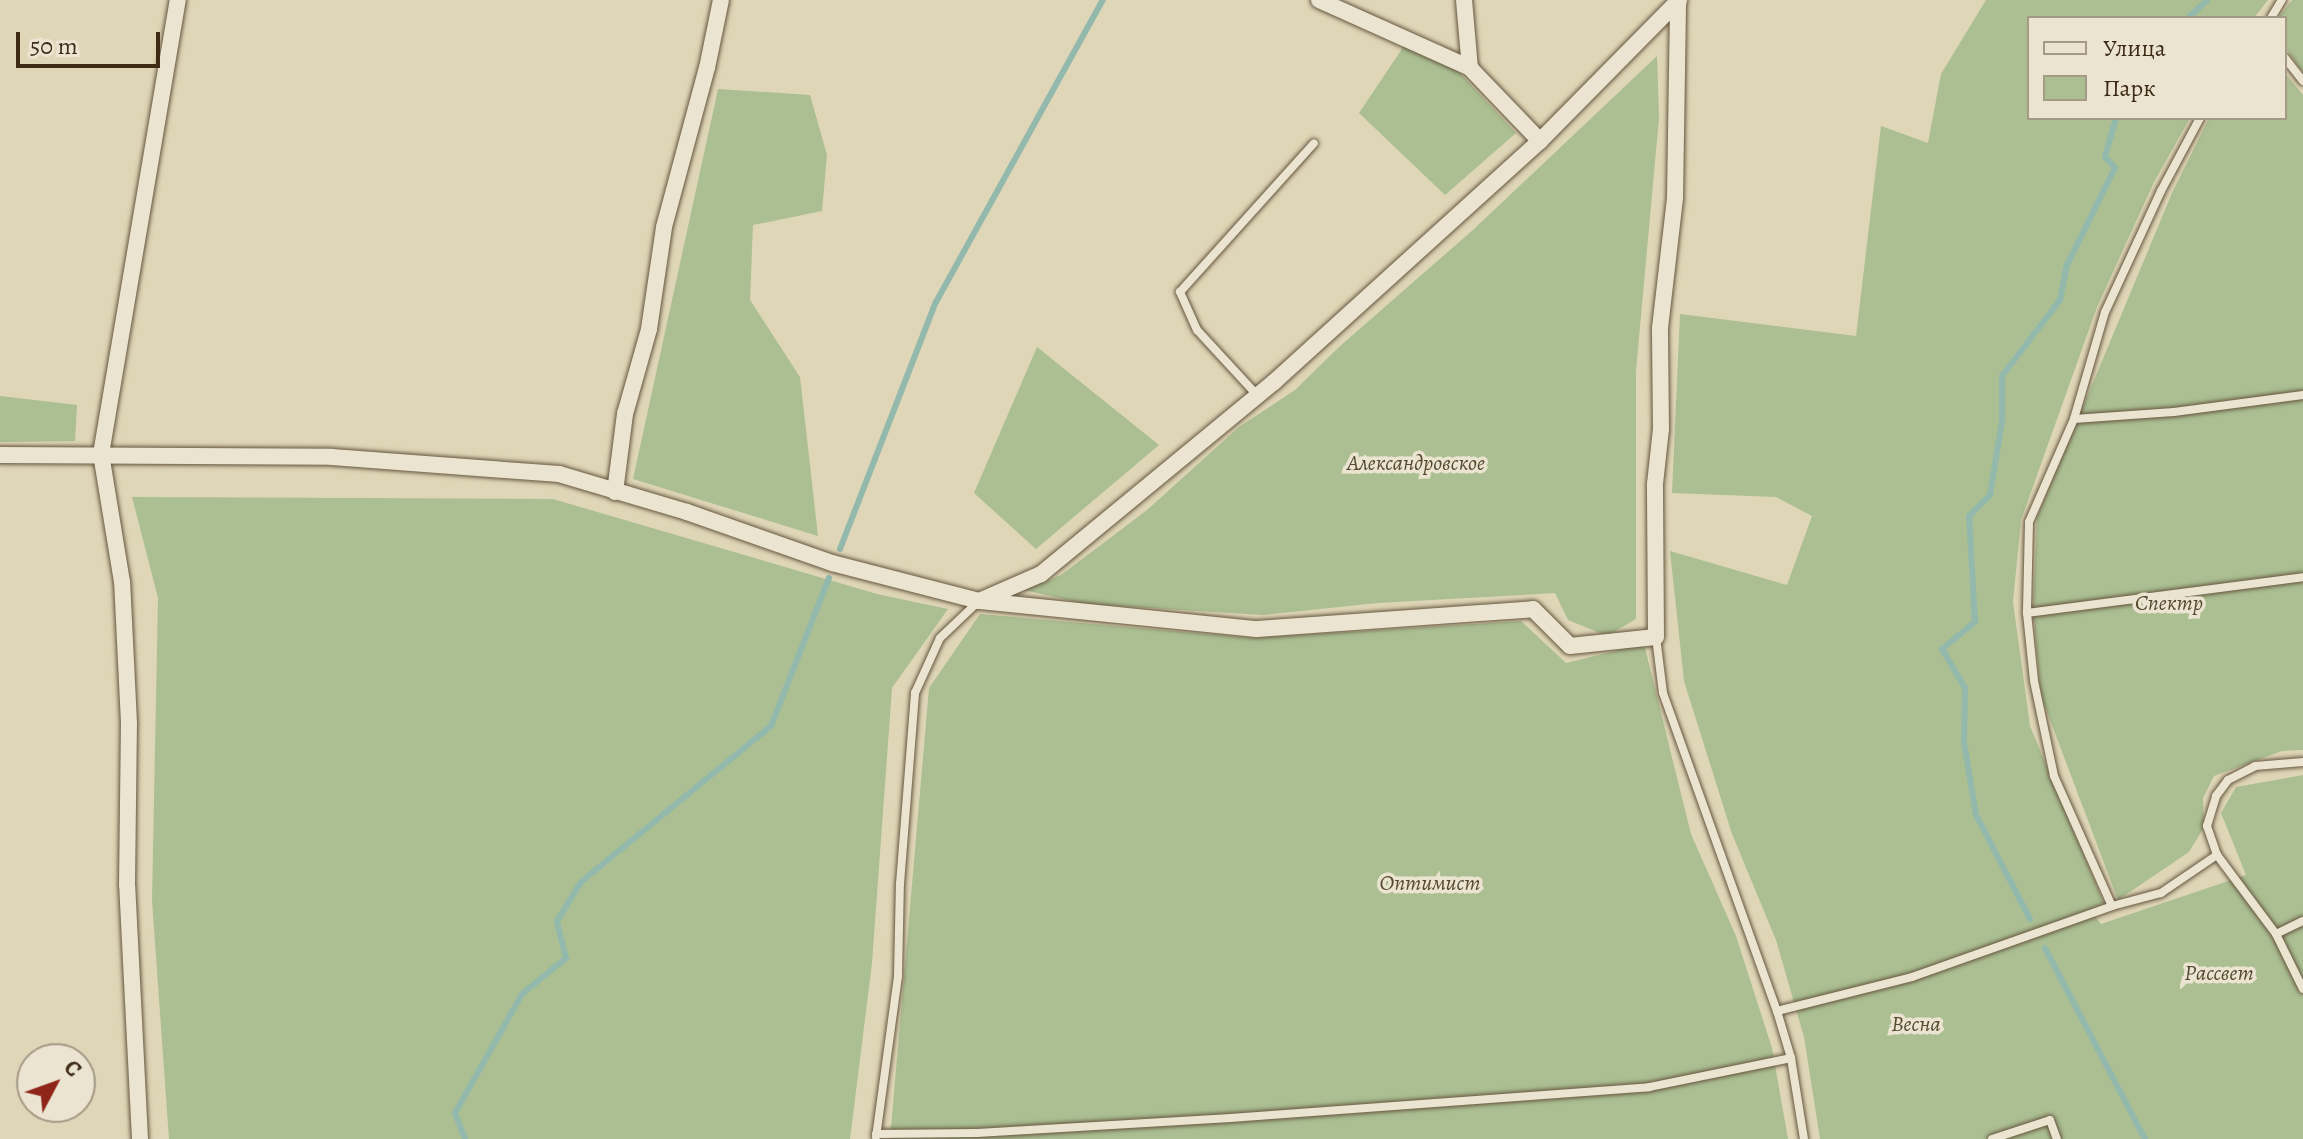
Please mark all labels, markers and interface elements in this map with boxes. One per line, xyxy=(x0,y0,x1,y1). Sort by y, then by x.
scale bar xyxy=(20,16,164,66)
legend xyxy=(2027,16,2287,120)
text: 50 m xyxy=(30,30,78,62)
text: Улица xyxy=(2103,32,2166,64)
text: Парк xyxy=(2103,72,2156,104)
park label: Александровское xyxy=(1347,451,1485,477)
park label: Спектр xyxy=(2135,591,2203,617)
park label: Оптимист xyxy=(1380,871,1480,897)
park label: Рассвет xyxy=(2184,961,2254,987)
park label: Весна xyxy=(1891,1012,1941,1038)
north arrow xyxy=(16,1043,96,1123)
text: С xyxy=(57,1054,88,1084)

